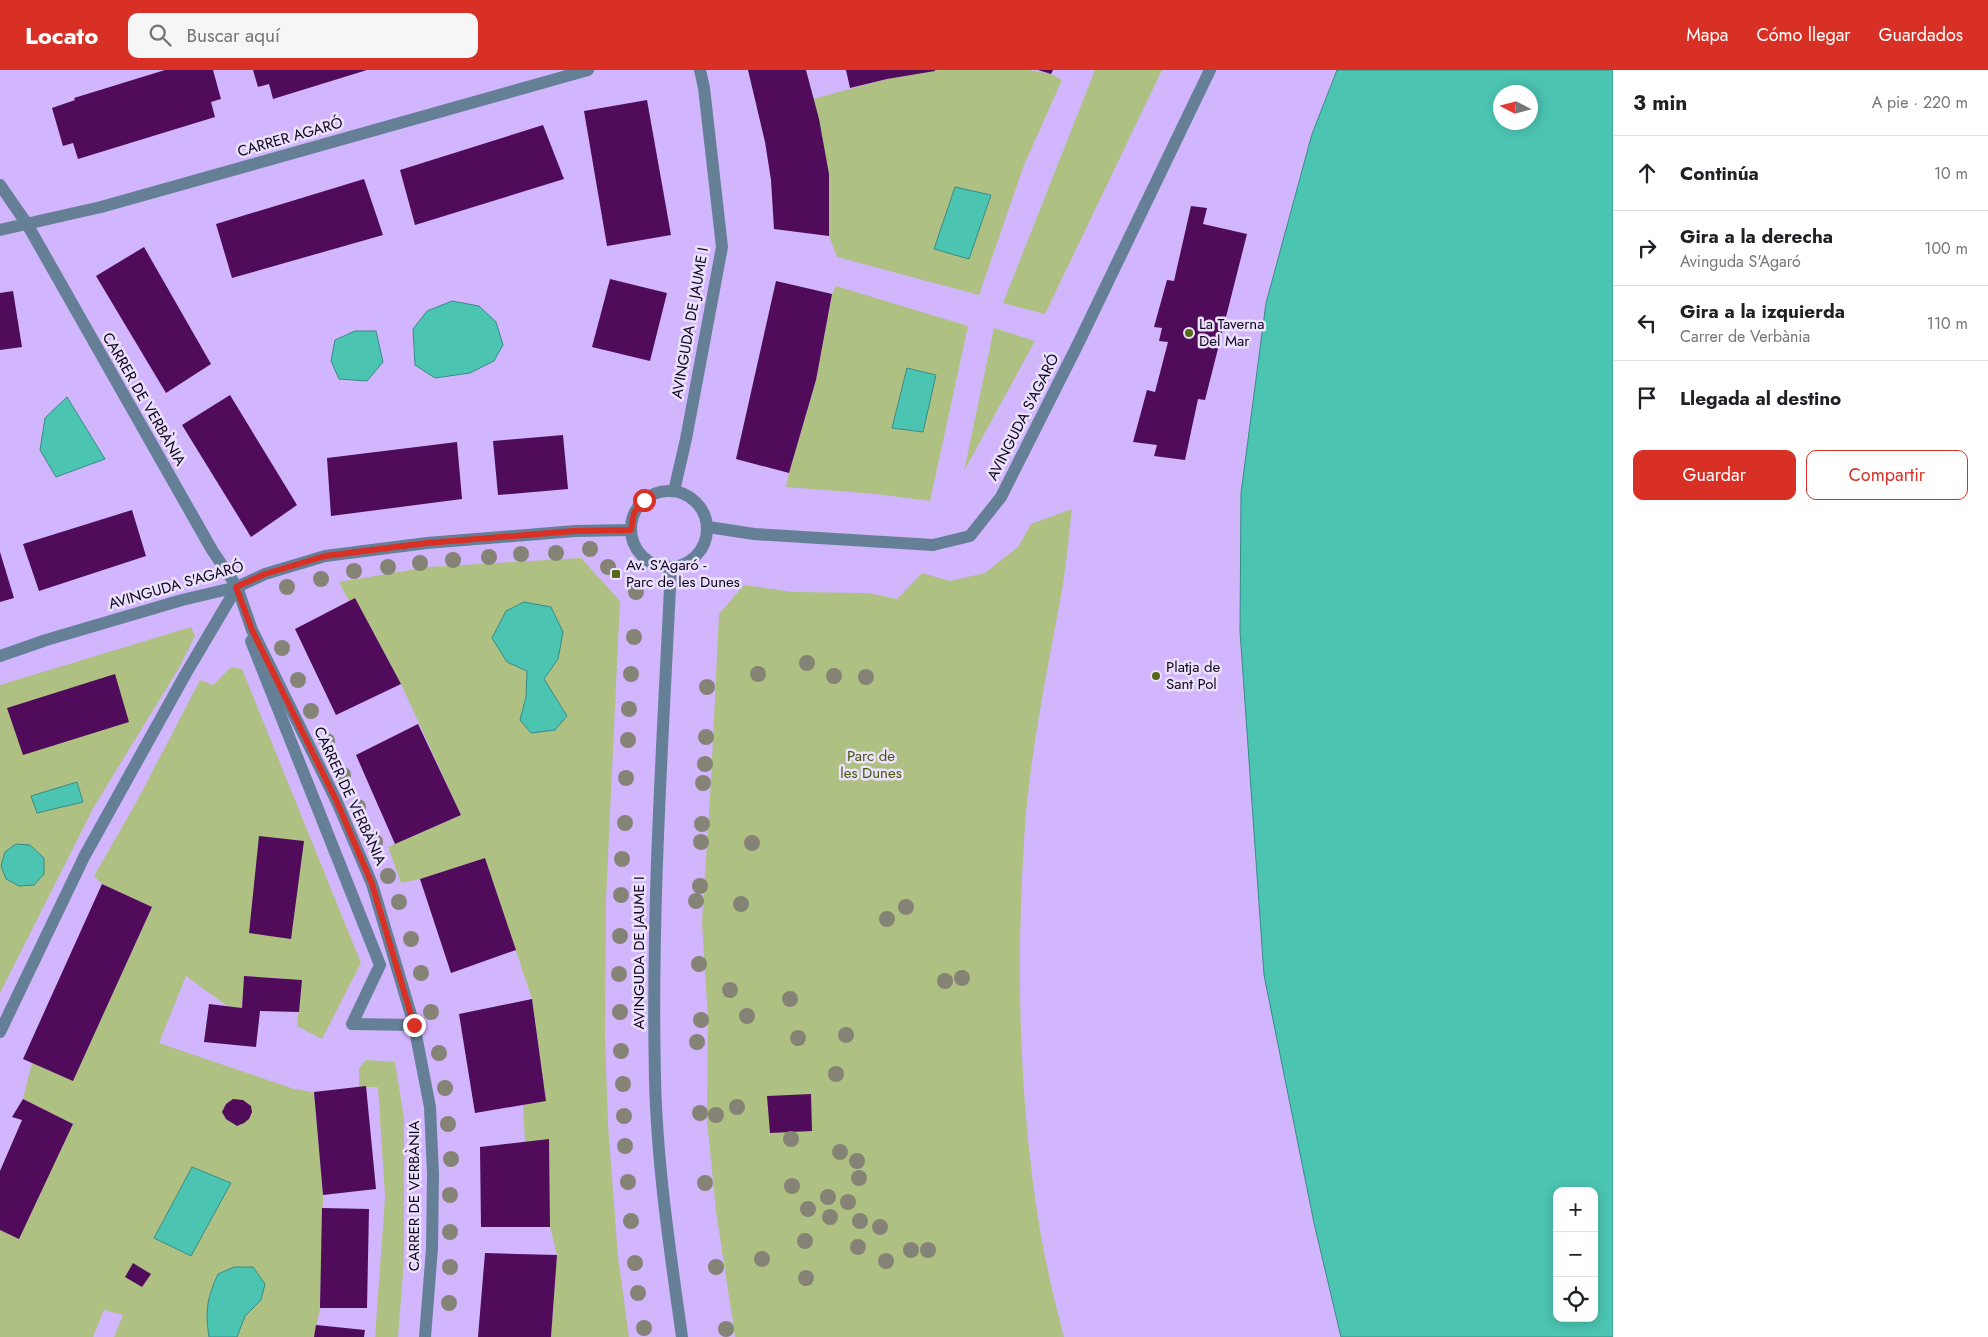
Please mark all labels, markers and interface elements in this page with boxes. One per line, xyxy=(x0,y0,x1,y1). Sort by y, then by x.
search box xyxy=(128,13,478,58)
text: Locato xyxy=(25,18,98,53)
icon: search xyxy=(146,21,174,49)
text: Buscar aquí xyxy=(186,22,280,49)
text: Mapa xyxy=(1686,22,1728,48)
text: Cómo llegar xyxy=(1756,22,1851,48)
text: Guardados xyxy=(1879,22,1963,48)
north arrow xyxy=(1493,85,1538,130)
text: 3 min xyxy=(1633,88,1687,118)
text: A pie · 220 m xyxy=(1872,91,1968,114)
street label: CARRER AGARÓ xyxy=(235,111,345,163)
icon: ahead xyxy=(1633,159,1661,187)
text: Continúa xyxy=(1680,160,1759,187)
text: 10 m xyxy=(1934,162,1968,185)
text: Gira a la derecha xyxy=(1680,223,1833,250)
icon: right xyxy=(1633,234,1661,262)
text: 100 m xyxy=(1924,237,1968,260)
street label: AVINGUDA DE JAUME I xyxy=(666,246,714,400)
text: Avinguda S'Agaró xyxy=(1680,250,1801,273)
text: Gira a la izquierda xyxy=(1680,298,1845,325)
icon: left xyxy=(1633,309,1661,337)
text: 110 m xyxy=(1927,312,1968,335)
place label: La Taverna Del Mar xyxy=(1199,313,1264,352)
text: Carrer de Verbània xyxy=(1680,325,1810,348)
marker: La Taverna Del Mar xyxy=(1183,327,1195,339)
street label: CARRER DE VERBÀNIA xyxy=(97,328,191,470)
street label: AVINGUDA S'AGARÓ xyxy=(981,350,1065,484)
icon: arrive xyxy=(1633,384,1661,412)
text: Llegada al destino xyxy=(1680,385,1841,412)
button: Guardar xyxy=(1633,450,1796,500)
button: Compartir xyxy=(1806,450,1968,500)
route start xyxy=(633,489,656,512)
place label: Av. S’Agaró - Parc de les Dunes xyxy=(626,554,740,593)
street label: AVINGUDA S'AGARÓ xyxy=(106,555,246,615)
marker: Av. S’Agaró - Parc de les Dunes xyxy=(610,568,622,580)
place label: Platja de Sant Pol xyxy=(1166,656,1221,695)
marker: Platja de Sant Pol xyxy=(1150,670,1162,682)
street label: CARRER DE VERBÀNIA xyxy=(308,723,392,869)
park label: Parc de les Dunes xyxy=(840,745,902,784)
street label: AVINGUDA DE JAUME I xyxy=(628,876,650,1030)
route end xyxy=(403,1014,426,1037)
street label: CARRER DE VERBÀNIA xyxy=(403,1121,425,1271)
map controls xyxy=(1553,1187,1598,1322)
button: + xyxy=(1553,1187,1598,1232)
button: − xyxy=(1553,1232,1598,1277)
button: locate xyxy=(1553,1277,1598,1322)

